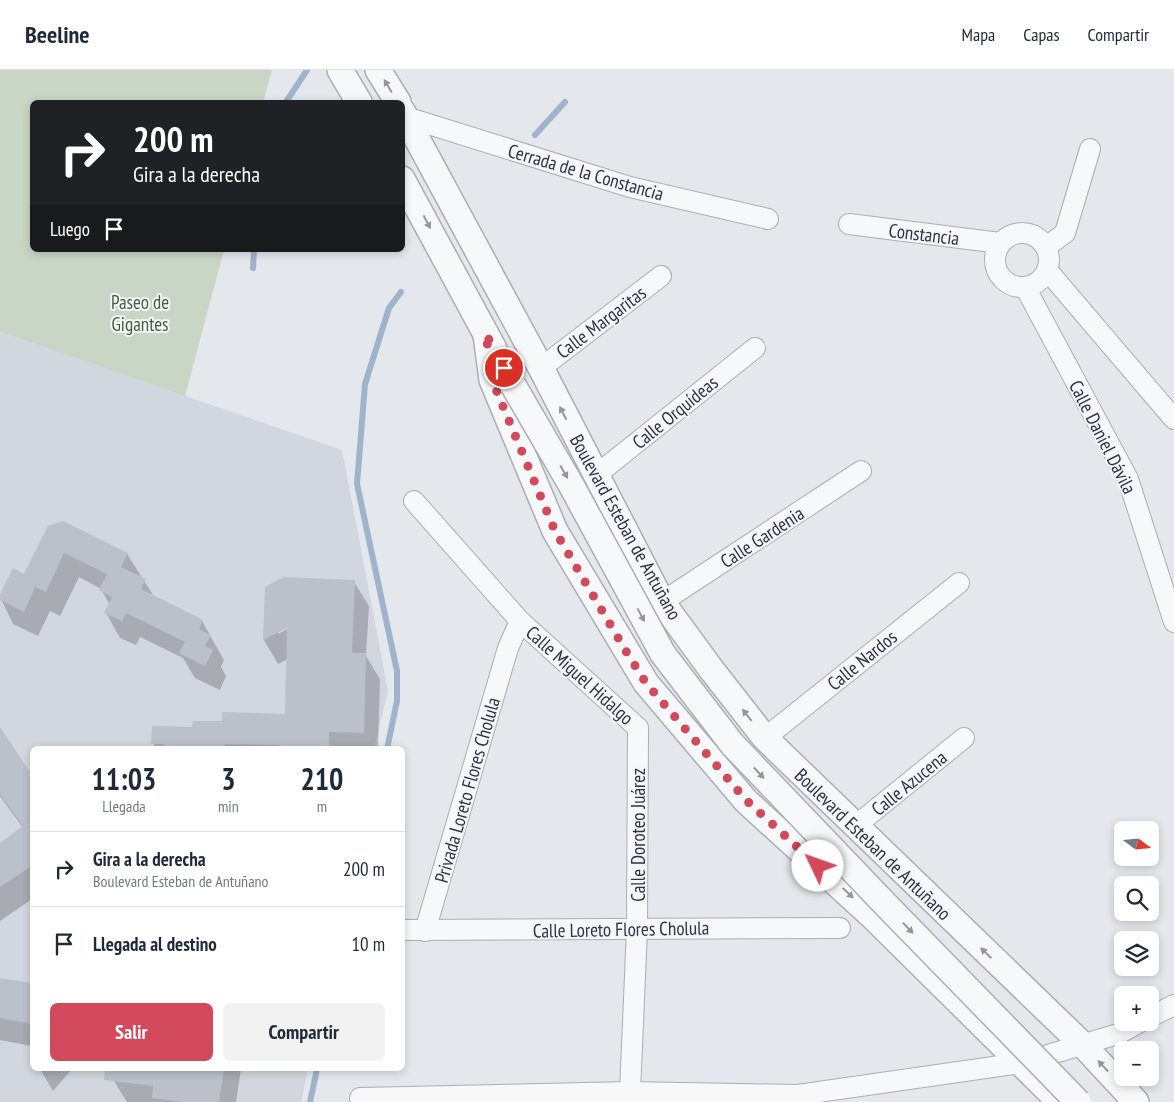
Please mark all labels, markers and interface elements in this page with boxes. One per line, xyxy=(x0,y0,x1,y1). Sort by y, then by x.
text: Beeline xyxy=(25,19,90,50)
text: Mapa xyxy=(962,23,995,46)
text: Capas xyxy=(1023,23,1060,46)
text: Compartir xyxy=(1088,23,1149,46)
one-way arrow xyxy=(383,80,392,93)
text: 200 m xyxy=(133,116,214,162)
icon: right xyxy=(50,120,115,185)
street label: Cerrada de la Constancia xyxy=(505,138,667,206)
text: Gira a la derecha xyxy=(133,160,260,188)
icon: arrive xyxy=(100,215,128,243)
one-way arrow xyxy=(422,215,431,228)
text: Luego xyxy=(50,217,90,241)
street label: Constancia xyxy=(887,218,961,250)
street label: Calle Margaritas xyxy=(551,280,651,364)
park label: Paseo de Gigantes xyxy=(111,290,169,336)
pin xyxy=(483,347,525,389)
icon: arrive xyxy=(490,354,518,382)
street label: Calle Orquídeas xyxy=(627,370,723,454)
street label: Calle Daniel Dávila xyxy=(1064,376,1142,498)
one-way arrow xyxy=(559,406,567,420)
street label: Boulevard Esteban de Antuñano xyxy=(565,430,687,624)
one-way arrow xyxy=(560,466,569,479)
street label: Calle Gardenia xyxy=(716,501,808,573)
one-way arrow xyxy=(637,609,646,622)
street label: Calle Miguel Hidalgo xyxy=(521,620,639,730)
street label: Calle Nardos xyxy=(822,625,902,695)
street label: Privada Loreto Flores Cholula xyxy=(429,695,505,885)
one-way arrow xyxy=(741,709,752,722)
street label: Calle Azucena xyxy=(866,745,952,821)
text: 11:03 xyxy=(92,759,156,798)
text: 3 xyxy=(221,759,236,798)
text: 210 xyxy=(300,759,343,798)
street label: Boulevard Esteban de Antuñano xyxy=(790,763,956,925)
one-way arrow xyxy=(753,766,765,778)
street label: Calle Doroteo Juárez xyxy=(626,768,650,902)
text: Llegada xyxy=(102,796,146,816)
text: min xyxy=(218,796,239,816)
text: m xyxy=(317,796,327,816)
north arrow xyxy=(1114,821,1159,866)
map controls xyxy=(1114,821,1159,1086)
position arrow xyxy=(791,839,843,891)
text: Gira a la derecha xyxy=(93,847,206,871)
icon: right xyxy=(50,855,78,883)
text: 200 m xyxy=(343,857,385,881)
text: Boulevard Esteban de Antuñano xyxy=(93,871,268,891)
button: search xyxy=(1114,876,1159,921)
one-way arrow xyxy=(841,888,854,899)
street label: Calle Loreto Flores Cholula xyxy=(533,915,709,943)
one-way arrow xyxy=(902,922,914,934)
icon: arrive xyxy=(50,930,78,958)
button: layers xyxy=(1114,931,1159,976)
text: Llegada al destino xyxy=(93,932,217,956)
text: 10 m xyxy=(352,932,385,956)
one-way arrow xyxy=(981,947,993,959)
button: + xyxy=(1114,986,1159,1031)
button: Salir xyxy=(50,1003,213,1061)
button: Compartir xyxy=(223,1003,385,1061)
button: − xyxy=(1114,1041,1159,1086)
one-way arrow xyxy=(1097,1060,1108,1073)

